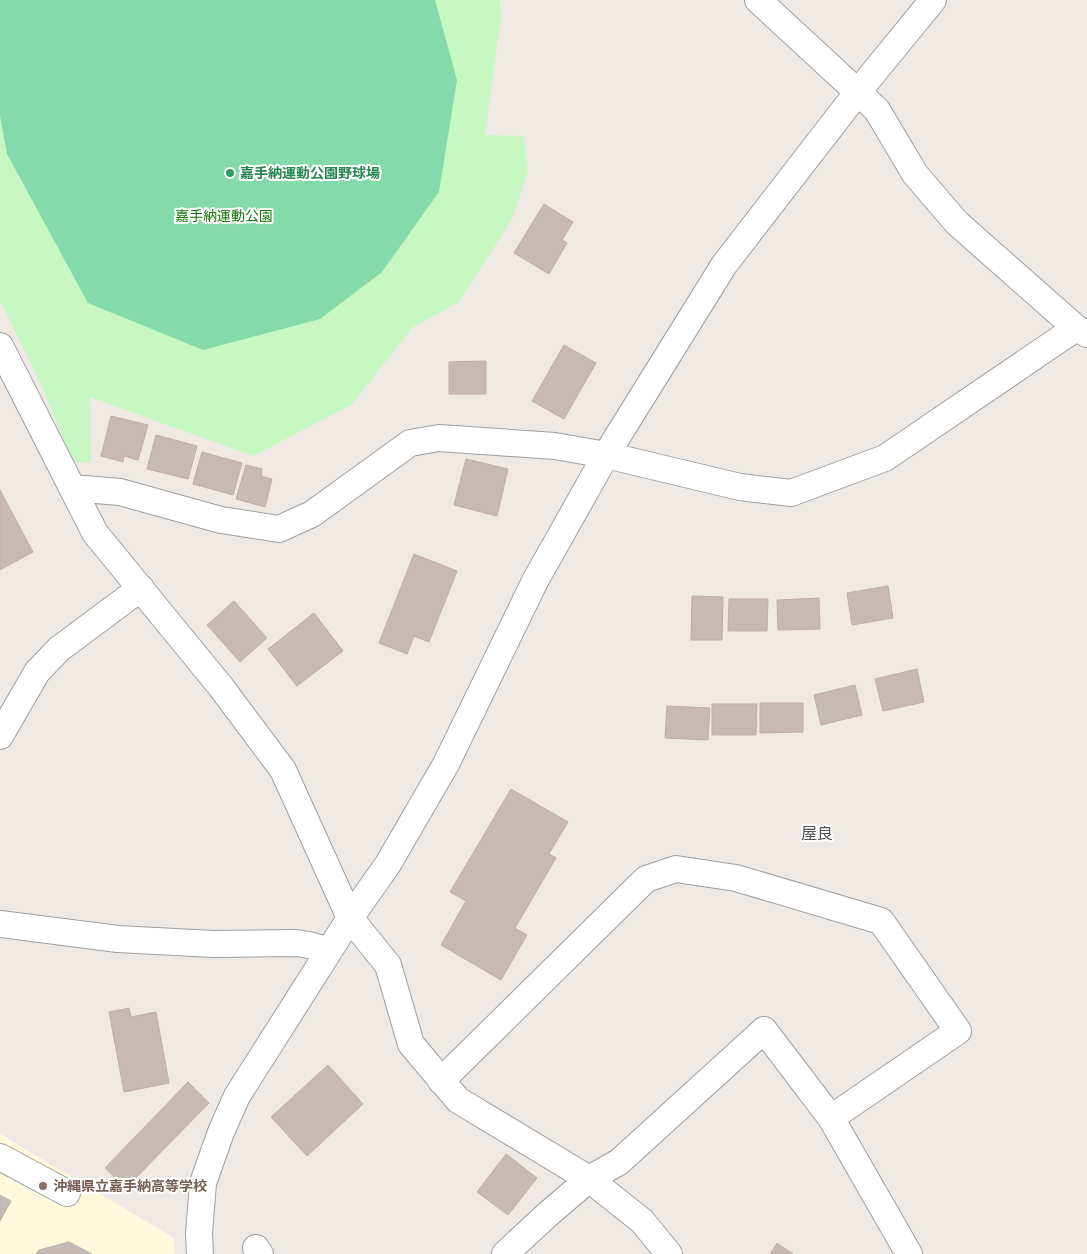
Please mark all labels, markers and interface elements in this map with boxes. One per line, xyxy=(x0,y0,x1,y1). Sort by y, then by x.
place label: 嘉手納運動公園野球場 xyxy=(240,164,380,182)
marker: 嘉手納運動公園野球場 xyxy=(224,167,236,179)
park label: 嘉手納運動公園 xyxy=(175,207,273,225)
district label: 屋良 xyxy=(801,823,833,844)
place label: 沖縄県立嘉手納高等学校 xyxy=(53,1177,207,1195)
marker: 沖縄県立嘉手納高等学校 xyxy=(37,1180,49,1192)

